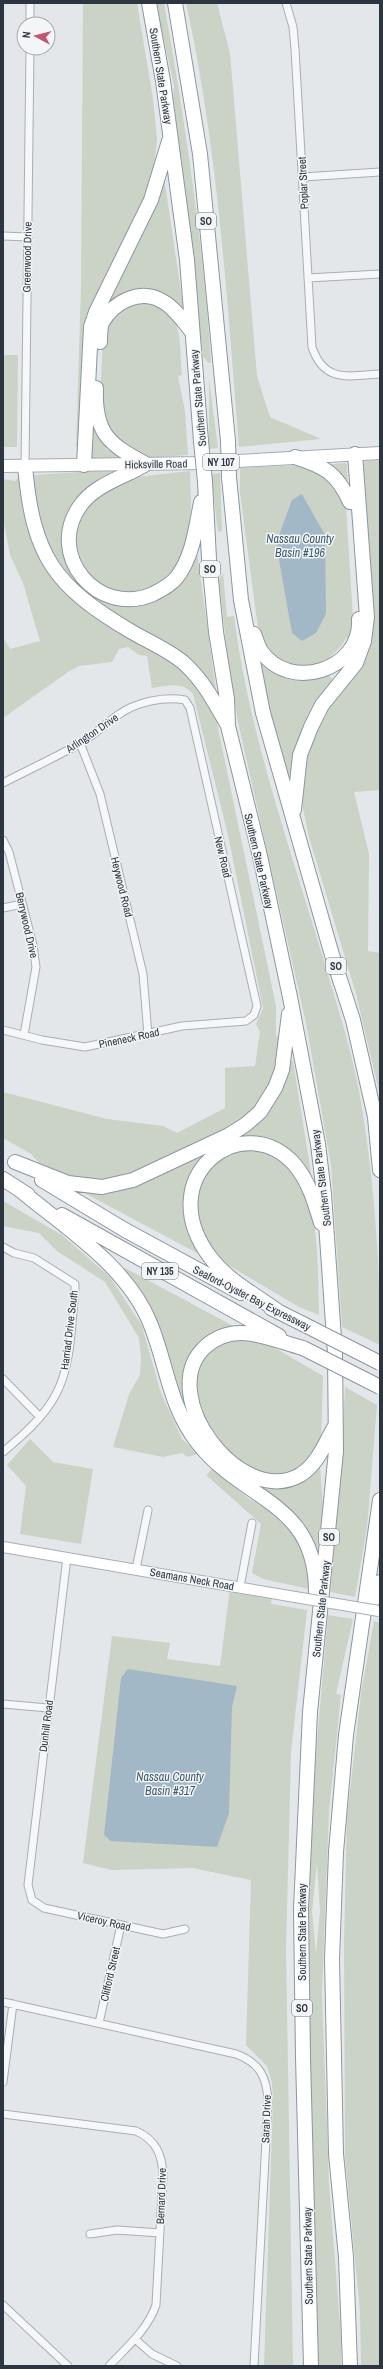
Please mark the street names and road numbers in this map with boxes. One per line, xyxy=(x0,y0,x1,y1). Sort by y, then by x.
street label: Southern State Parkway xyxy=(146,27,176,126)
street label: Poplar Street xyxy=(295,156,311,210)
road number: SO xyxy=(196,213,216,229)
street label: Greenwood Drive xyxy=(19,222,35,292)
street label: Southern State Parkway xyxy=(187,348,209,447)
road number: NY 107 xyxy=(203,454,239,470)
street label: Hicksville Road xyxy=(125,456,187,472)
road number: SO xyxy=(200,561,220,577)
street label: Arlington Drive xyxy=(62,710,121,756)
street label: Southern State Parkway xyxy=(241,812,277,910)
street label: New Road xyxy=(211,835,235,879)
street label: Heywood Road xyxy=(108,855,136,919)
street label: Berrywood Drive xyxy=(13,891,41,959)
road number: SO xyxy=(326,958,346,974)
street label: Pineneck Road xyxy=(97,1025,161,1051)
street label: Southern State Parkway xyxy=(308,1128,334,1227)
street label: Seaford-Oyster Bay Expressway xyxy=(191,1262,314,1334)
road number: NY 135 xyxy=(142,1263,178,1279)
street label: Harriad Drive South xyxy=(57,1289,81,1371)
road number: SO xyxy=(319,1529,339,1545)
street label: Southern State Parkway xyxy=(309,1559,333,1658)
street label: Seamans Neck Road xyxy=(149,1565,235,1593)
street label: Dunhill Road xyxy=(36,1699,56,1753)
street label: Southern State Parkway xyxy=(295,1883,309,1981)
street label: Viceroy Road xyxy=(76,1908,132,1934)
street label: Clifford Street xyxy=(97,1945,123,2003)
road number: SO xyxy=(292,2000,312,2016)
street label: Sarah Drive xyxy=(258,2095,274,2143)
street label: Bernard Drive xyxy=(153,2168,169,2224)
street label: Southern State Parkway xyxy=(300,2207,316,2305)

